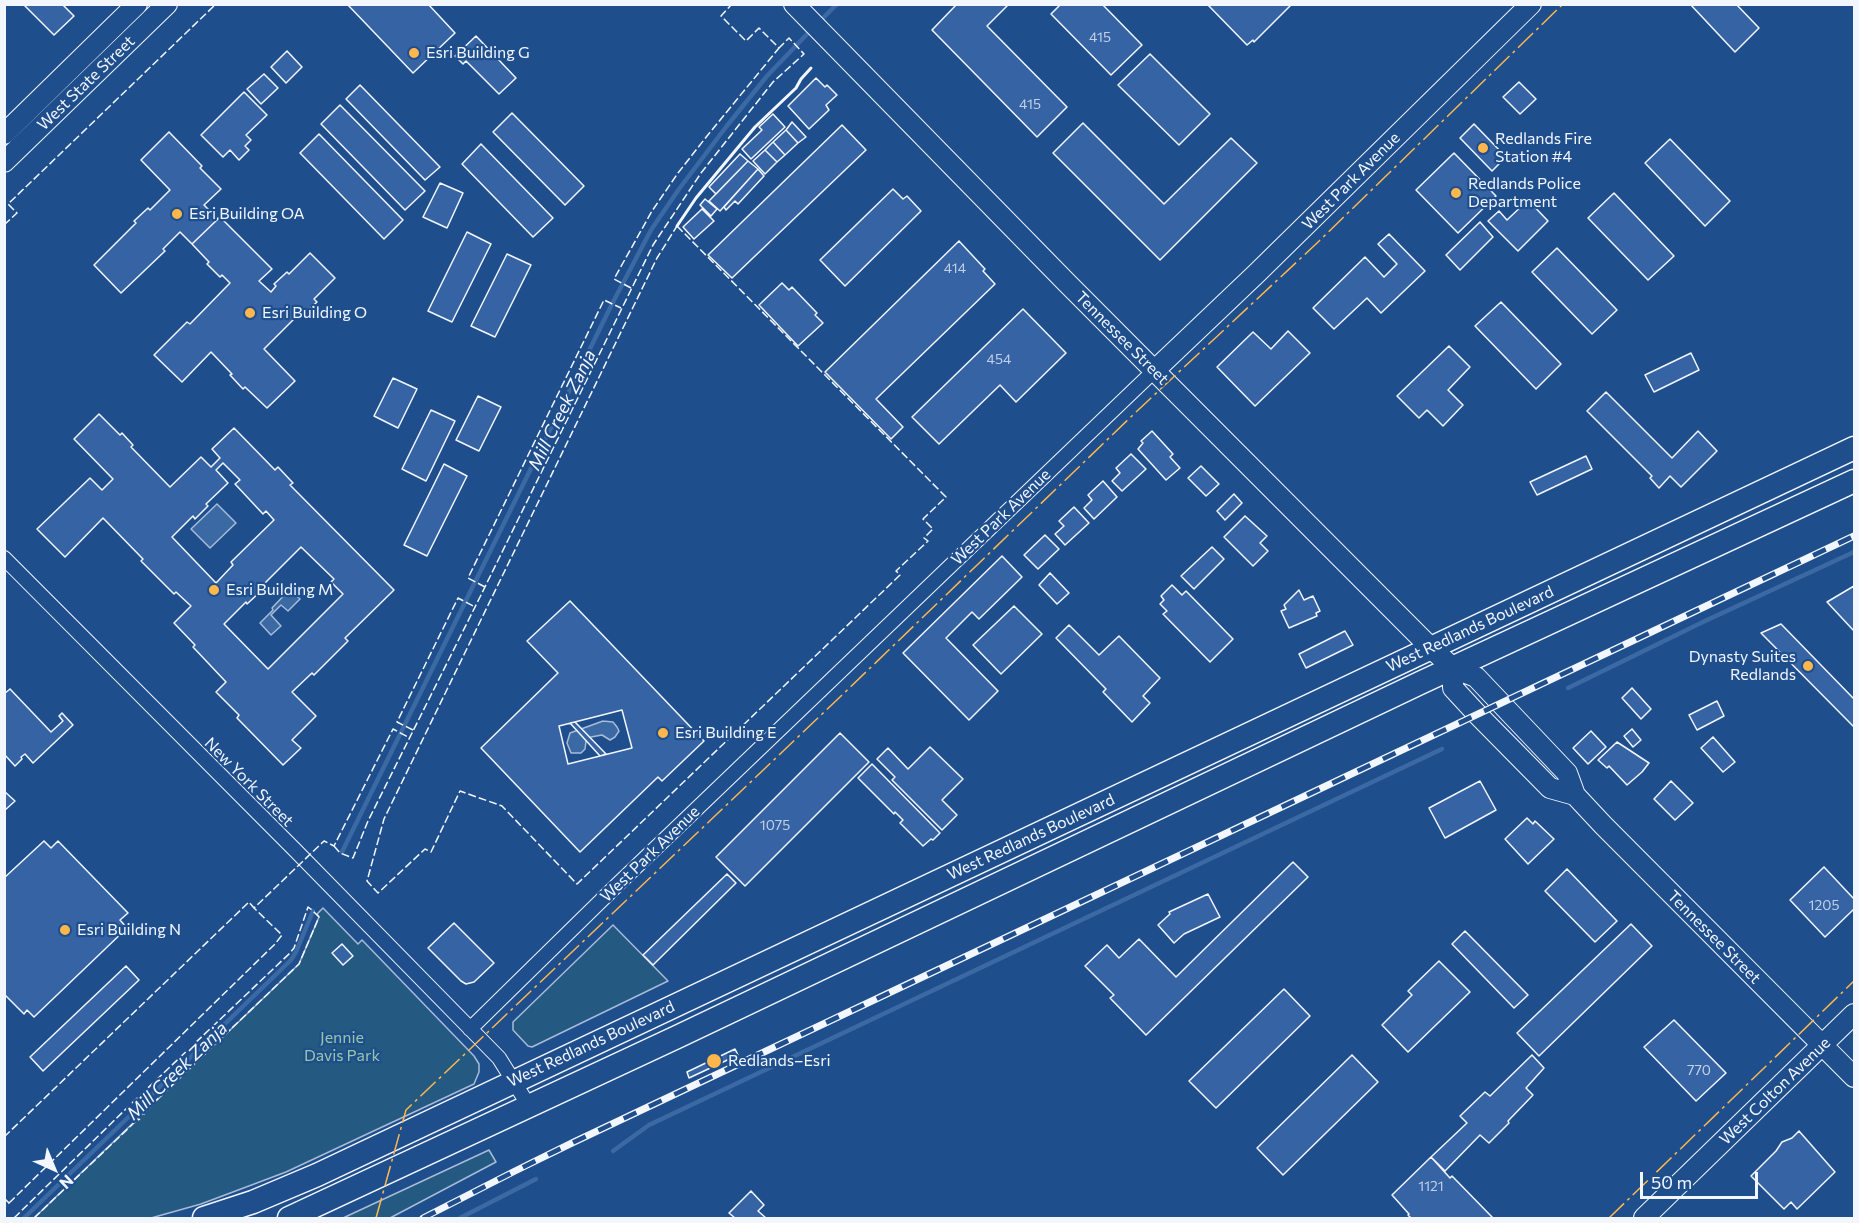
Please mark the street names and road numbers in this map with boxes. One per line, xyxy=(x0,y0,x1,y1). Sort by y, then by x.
street label: West State Street xyxy=(33,32,139,134)
street label: West Park Avenue xyxy=(1298,128,1404,234)
street label: Tennessee Street xyxy=(1071,287,1173,389)
street label: West Park Avenue xyxy=(947,465,1055,569)
street label: West Redlands Boulevard xyxy=(1383,582,1557,676)
street label: New York Street xyxy=(200,733,298,831)
street label: West Redlands Boulevard xyxy=(944,790,1118,884)
street label: West Park Avenue xyxy=(596,802,704,906)
street label: Tennessee Street xyxy=(1663,886,1765,988)
street label: West Redlands Boulevard xyxy=(504,997,678,1091)
street label: West Colton Avenue xyxy=(1716,1033,1834,1149)

